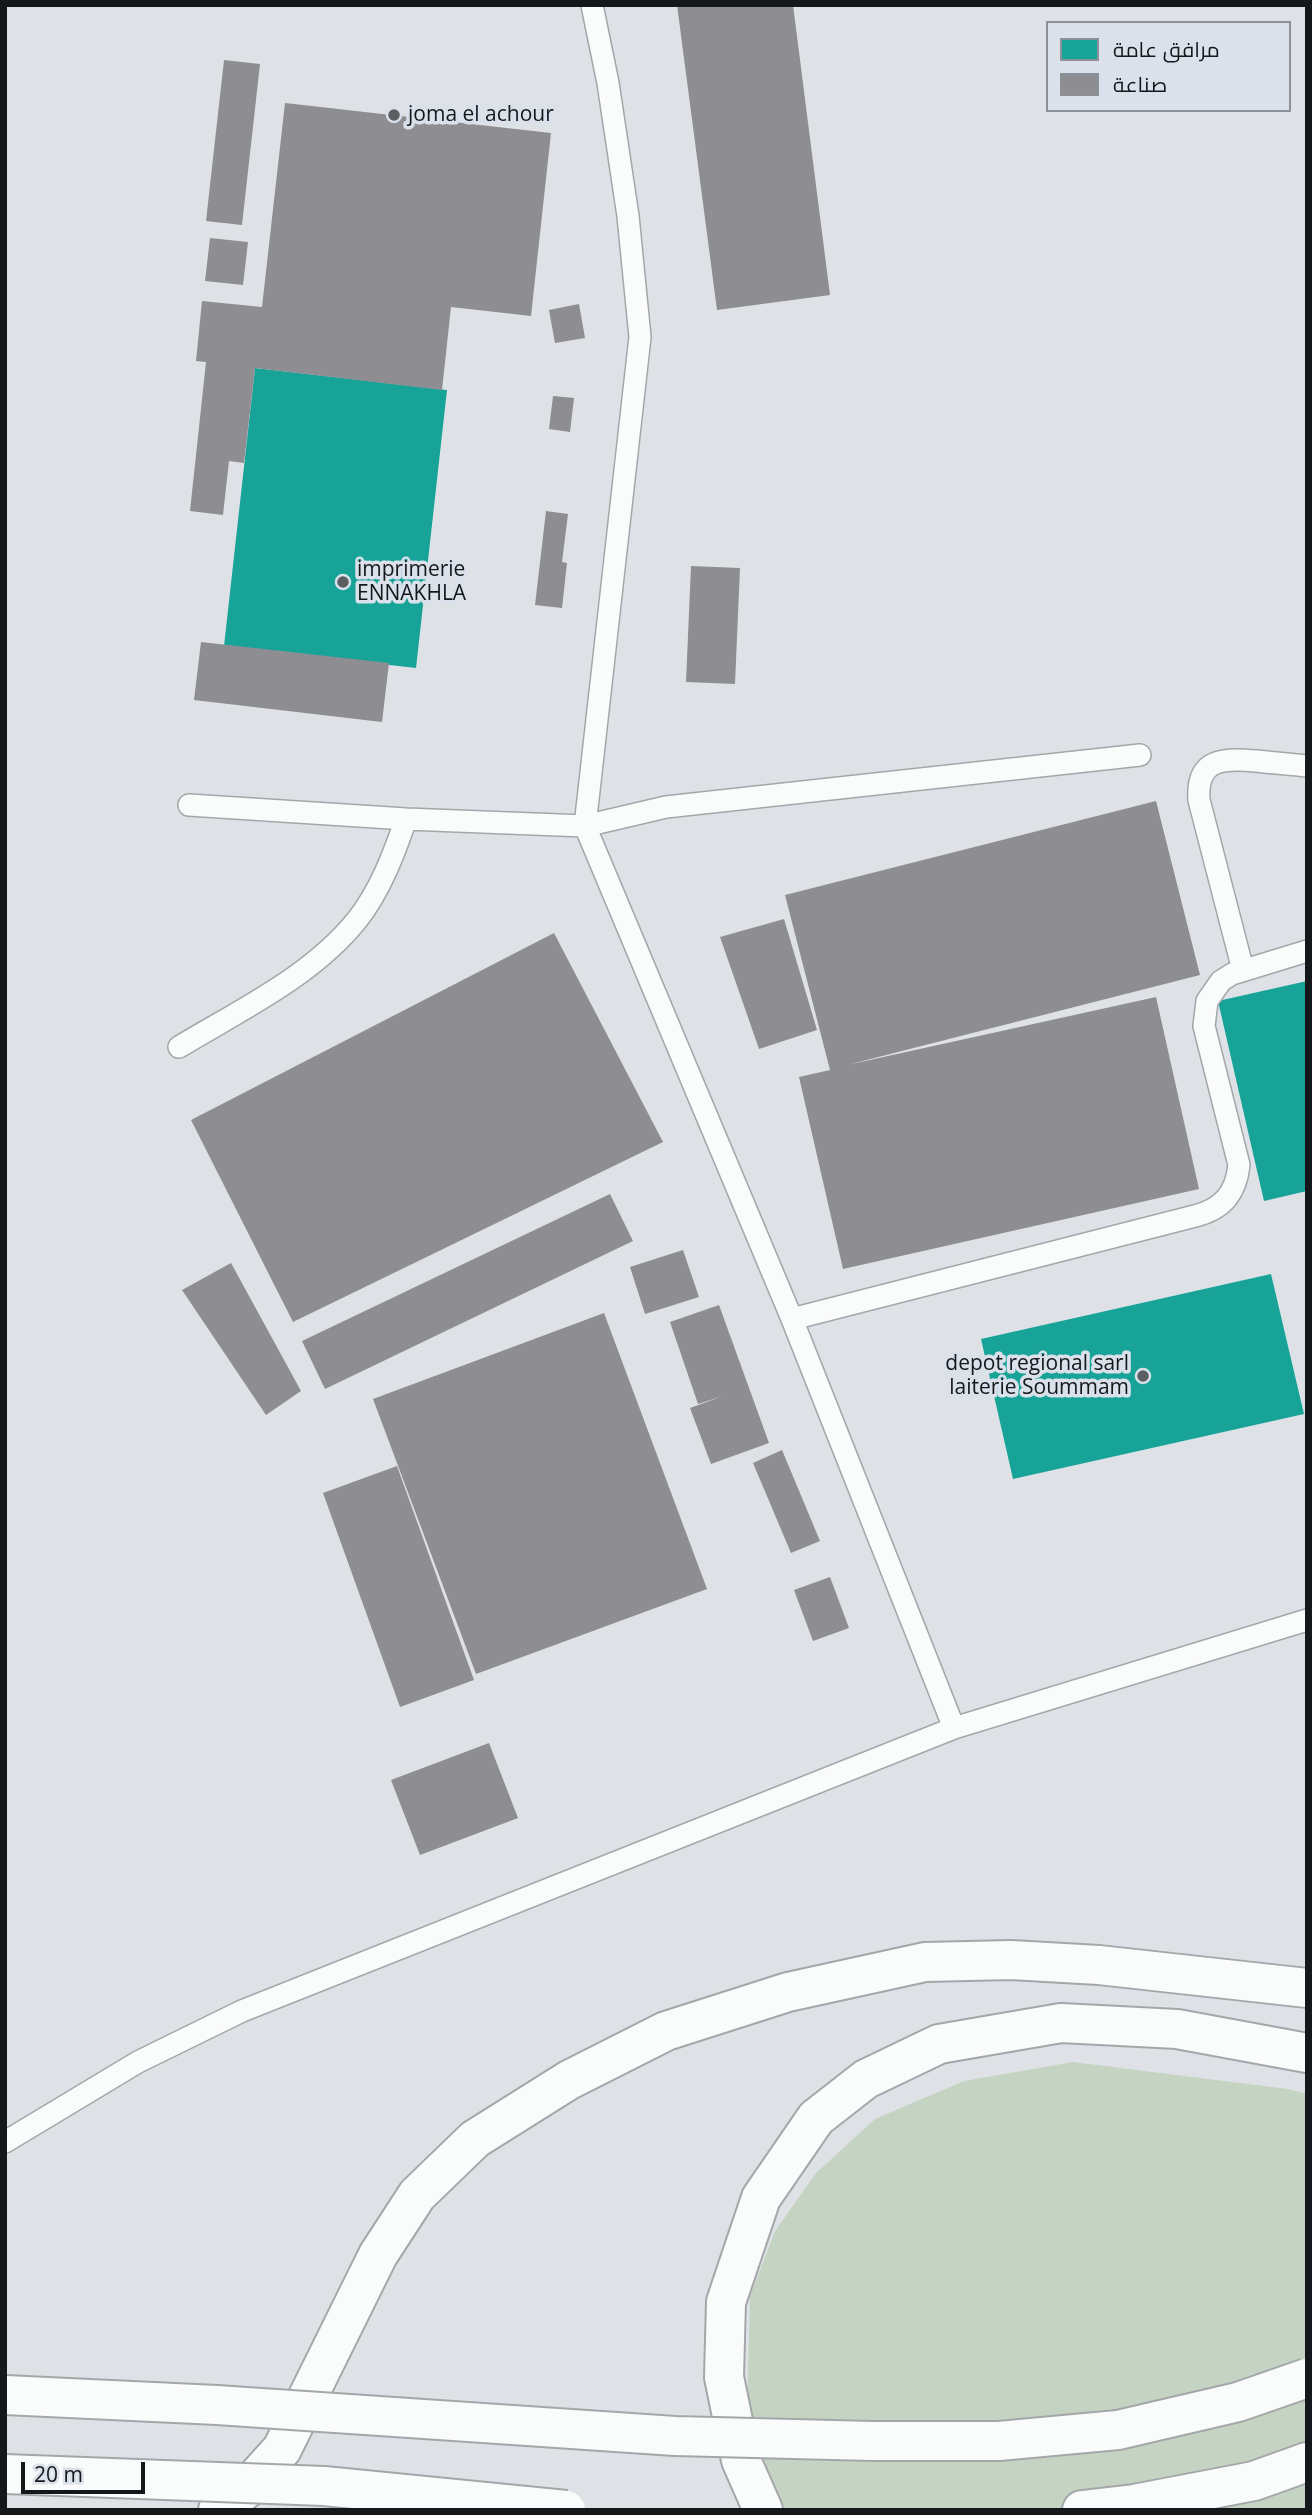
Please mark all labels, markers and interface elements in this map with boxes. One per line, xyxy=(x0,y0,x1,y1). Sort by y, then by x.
legend xyxy=(1046,21,1291,112)
text: مرافق عامة xyxy=(1113,35,1220,63)
text: صناعة xyxy=(1113,70,1167,98)
place label: joma el achour xyxy=(408,102,554,128)
marker: joma el achour xyxy=(386,107,402,123)
place label: imprimerie ENNAKHLA xyxy=(357,557,466,607)
marker: imprimerie ENNAKHLA xyxy=(335,574,351,590)
place label: depot regional sarl laiterie Soummam xyxy=(945,1351,1129,1401)
marker: depot regional sarl laiterie Soummam xyxy=(1135,1368,1151,1384)
scale bar xyxy=(24,2448,149,2492)
text: 20 m xyxy=(34,2460,83,2488)

